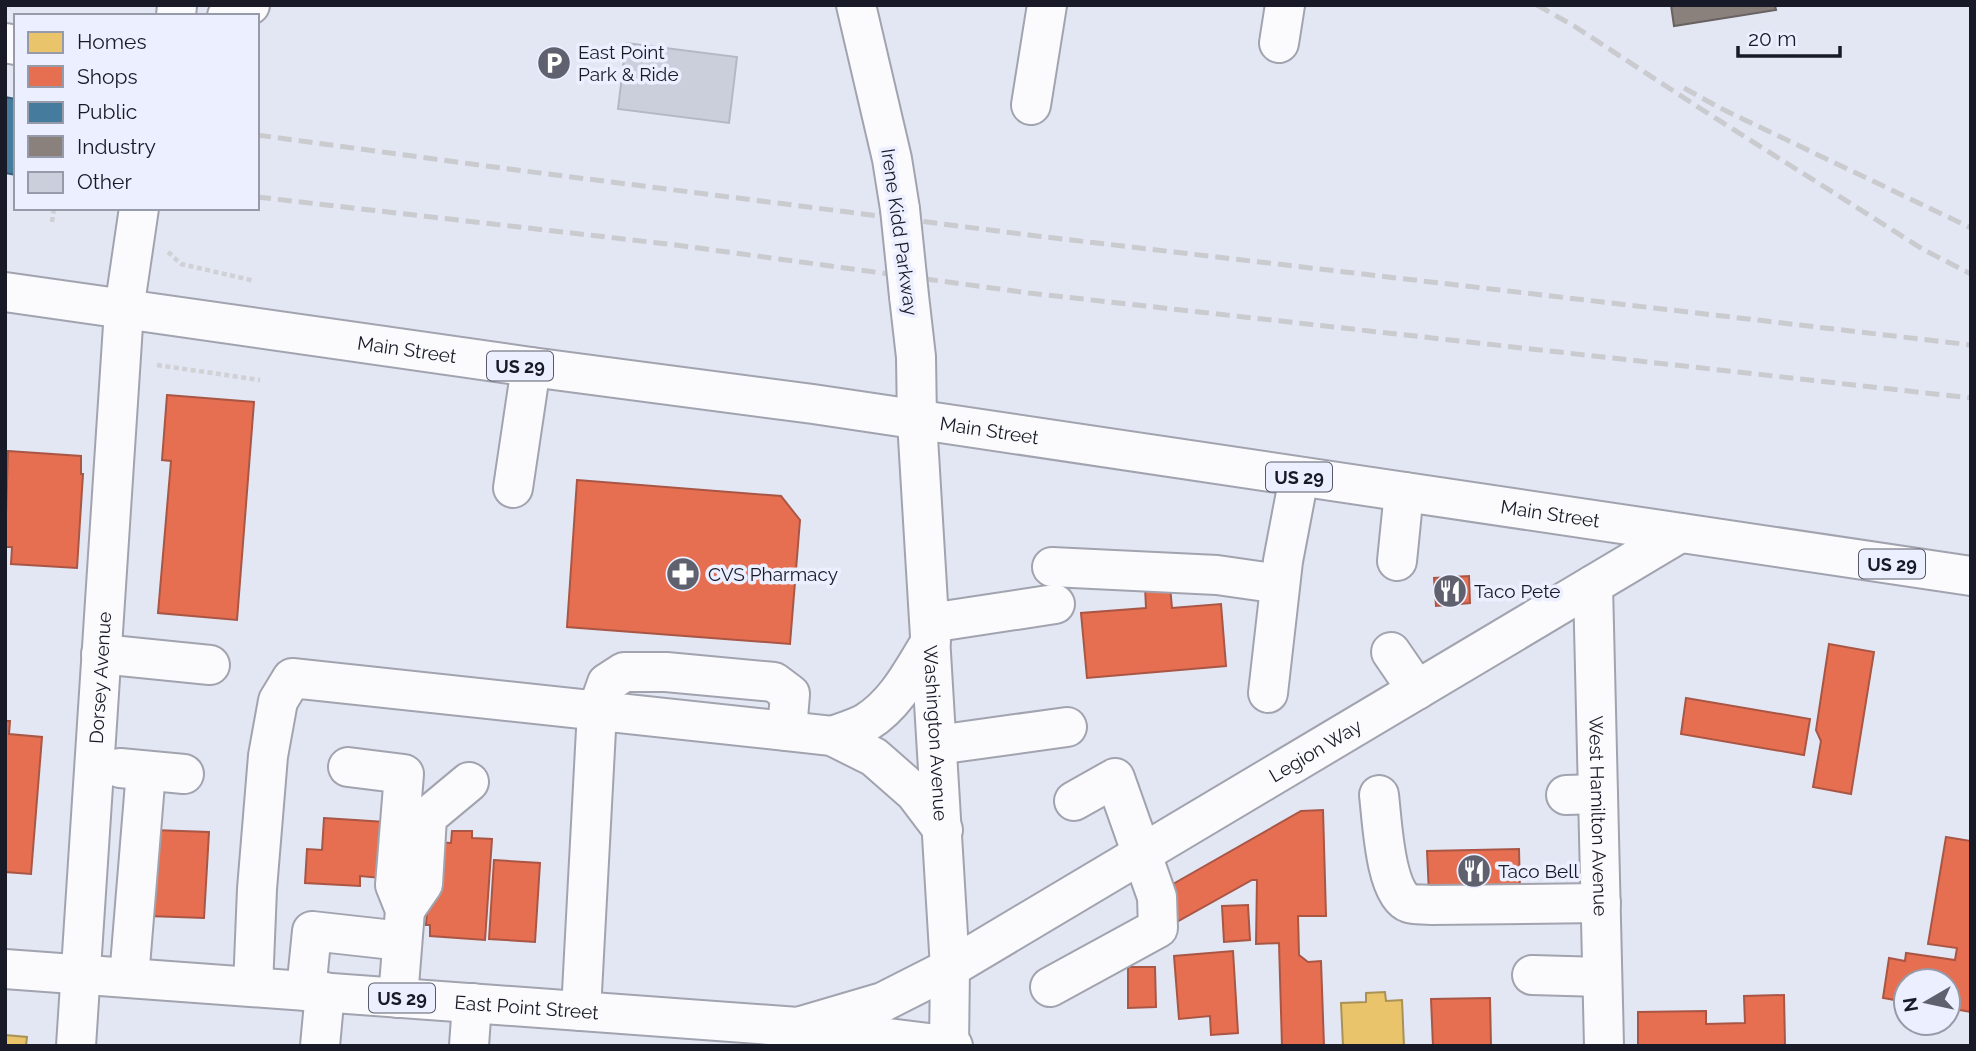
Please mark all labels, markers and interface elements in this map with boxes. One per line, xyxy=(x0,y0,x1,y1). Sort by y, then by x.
legend xyxy=(14,14,259,210)
scale bar xyxy=(1738,14,1840,58)
text: 20 m xyxy=(1748,26,1796,51)
text: Homes xyxy=(77,29,147,54)
place label: East Point Park & Ride xyxy=(578,41,679,85)
parking icon: East Point Park & Ride xyxy=(535,44,573,82)
text: Shops xyxy=(77,64,138,89)
text: Public xyxy=(77,99,137,124)
text: Industry xyxy=(77,134,156,159)
street label: Irene Kidd Parkway xyxy=(877,147,923,317)
text: Other xyxy=(77,169,132,194)
street label: Main Street xyxy=(356,331,458,367)
road number: US 29 xyxy=(487,352,553,380)
street label: Main Street xyxy=(938,412,1041,448)
road number: US 29 xyxy=(1266,462,1332,491)
street label: Main Street xyxy=(1499,495,1602,532)
road number: US 29 xyxy=(1859,550,1925,578)
pharmacy icon: CVS Pharmacy xyxy=(664,555,702,593)
place label: CVS Pharmacy xyxy=(708,563,838,585)
restaurant icon: Taco Pete xyxy=(1431,572,1469,610)
place label: Taco Pete xyxy=(1474,580,1561,602)
street label: Dorsey Avenue xyxy=(85,611,115,745)
street label: Washington Avenue xyxy=(920,644,952,822)
street label: Legion Way xyxy=(1265,714,1365,786)
street label: West Hamilton Avenue xyxy=(1585,715,1612,917)
restaurant icon: Taco Bell xyxy=(1455,852,1493,890)
place label: Taco Bell xyxy=(1498,860,1579,882)
north arrow xyxy=(1892,967,1962,1037)
road number: US 29 xyxy=(369,984,435,1013)
street label: East Point Street xyxy=(454,991,600,1023)
text: N xyxy=(1898,996,1922,1014)

